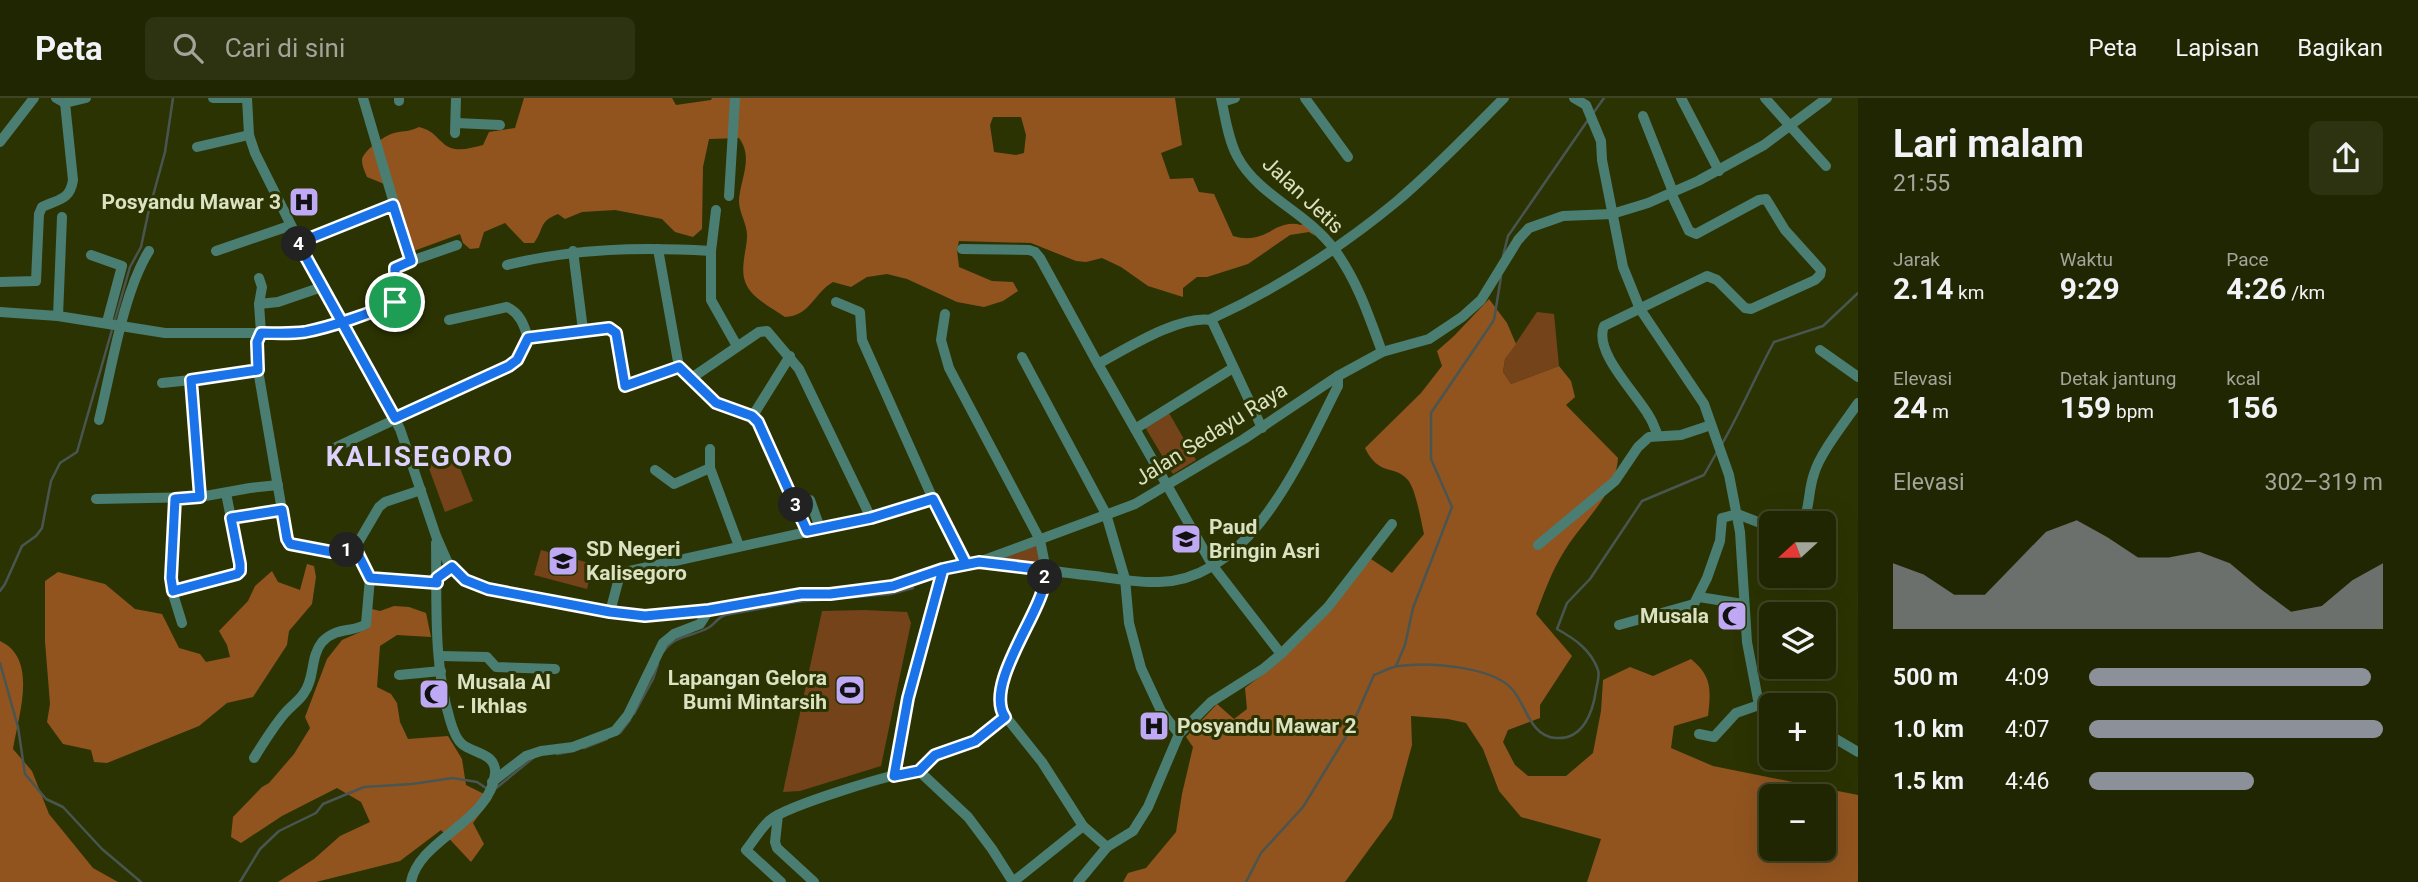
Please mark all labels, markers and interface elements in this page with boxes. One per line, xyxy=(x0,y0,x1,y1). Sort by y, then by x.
search box xyxy=(145,17,635,80)
text: Peta xyxy=(35,29,103,68)
icon: search xyxy=(169,29,207,67)
text: Cari di sini xyxy=(225,33,345,63)
text: Peta xyxy=(2089,34,2137,62)
text: Lapisan xyxy=(2175,34,2259,62)
text: Bagikan xyxy=(2297,34,2383,62)
button: share xyxy=(2309,121,2383,195)
text: Lari malam xyxy=(1893,122,2084,166)
street label: Jalan Jetis xyxy=(1258,151,1348,239)
text: 21:55 xyxy=(1893,170,1950,197)
hospital icon: Posyandu Mawar 3 xyxy=(287,185,321,219)
place label: Posyandu Mawar 3 xyxy=(101,190,281,214)
pin: 4 xyxy=(282,226,316,262)
text: 4 xyxy=(293,232,304,255)
text: Jarak xyxy=(1893,248,1940,271)
text: Waktu xyxy=(2060,248,2113,271)
text: Pace xyxy=(2226,248,2269,271)
text: 2.14 xyxy=(1893,271,1953,306)
text: 9:29 xyxy=(2060,271,2120,306)
text: 4:26 xyxy=(2226,271,2286,306)
pin xyxy=(365,272,425,332)
text: km xyxy=(1953,281,1984,304)
text: /km xyxy=(2286,281,2325,304)
icon: arrive xyxy=(376,283,414,321)
text: Elevasi xyxy=(1893,367,1952,390)
text: Detak jantung xyxy=(2060,367,2176,390)
text: kcal xyxy=(2226,367,2261,390)
street label: Jalan Sedayu Raya xyxy=(1130,377,1292,491)
text: 24 xyxy=(1893,390,1927,425)
text: 159 xyxy=(2060,390,2111,425)
text: 156 xyxy=(2226,390,2278,425)
text: m xyxy=(1927,400,1949,423)
text: bpm xyxy=(2111,400,2154,423)
district label: KALISEGORO xyxy=(326,440,514,473)
text: Elevasi xyxy=(1893,469,1965,496)
text: 302–319 m xyxy=(2264,469,2383,496)
pin: 3 xyxy=(778,488,814,522)
text: 3 xyxy=(790,493,801,516)
north arrow xyxy=(1759,511,1836,588)
map controls xyxy=(1759,511,1836,861)
place label: Paud Bringin Asri xyxy=(1209,515,1320,563)
school or university icon: Paud Bringin Asri xyxy=(1169,522,1203,556)
pin: 1 xyxy=(330,532,364,568)
place label: SD Negeri Kalisegoro xyxy=(586,537,687,585)
text: 1 xyxy=(341,538,352,561)
school or university icon: SD Negeri Kalisegoro xyxy=(546,544,580,578)
pin: 2 xyxy=(1028,560,1062,594)
text: 2 xyxy=(1039,565,1050,588)
mosque icon: Musala xyxy=(1715,599,1749,633)
button: layers xyxy=(1759,602,1836,679)
place label: Musala xyxy=(1640,604,1709,628)
text: 500 m xyxy=(1893,664,1958,691)
text: 4:09 xyxy=(2005,664,2049,691)
place label: Lapangan Gelora Bumi Mintarsih xyxy=(668,666,827,714)
place label: Musala Al - Ikhlas xyxy=(457,670,551,718)
sports icon: Lapangan Gelora Bumi Mintarsih xyxy=(833,673,867,707)
mosque icon: Musala Al - Ikhlas xyxy=(417,677,451,711)
button: + xyxy=(1759,693,1836,770)
hospital icon: Posyandu Mawar 2 xyxy=(1137,709,1171,743)
place label: Posyandu Mawar 2 xyxy=(1177,714,1357,738)
text: 1.0 km xyxy=(1893,716,1964,743)
text: 4:07 xyxy=(2005,716,2049,743)
text: 1.5 km xyxy=(1893,768,1964,795)
text: 4:46 xyxy=(2005,768,2049,795)
button: − xyxy=(1759,784,1836,861)

